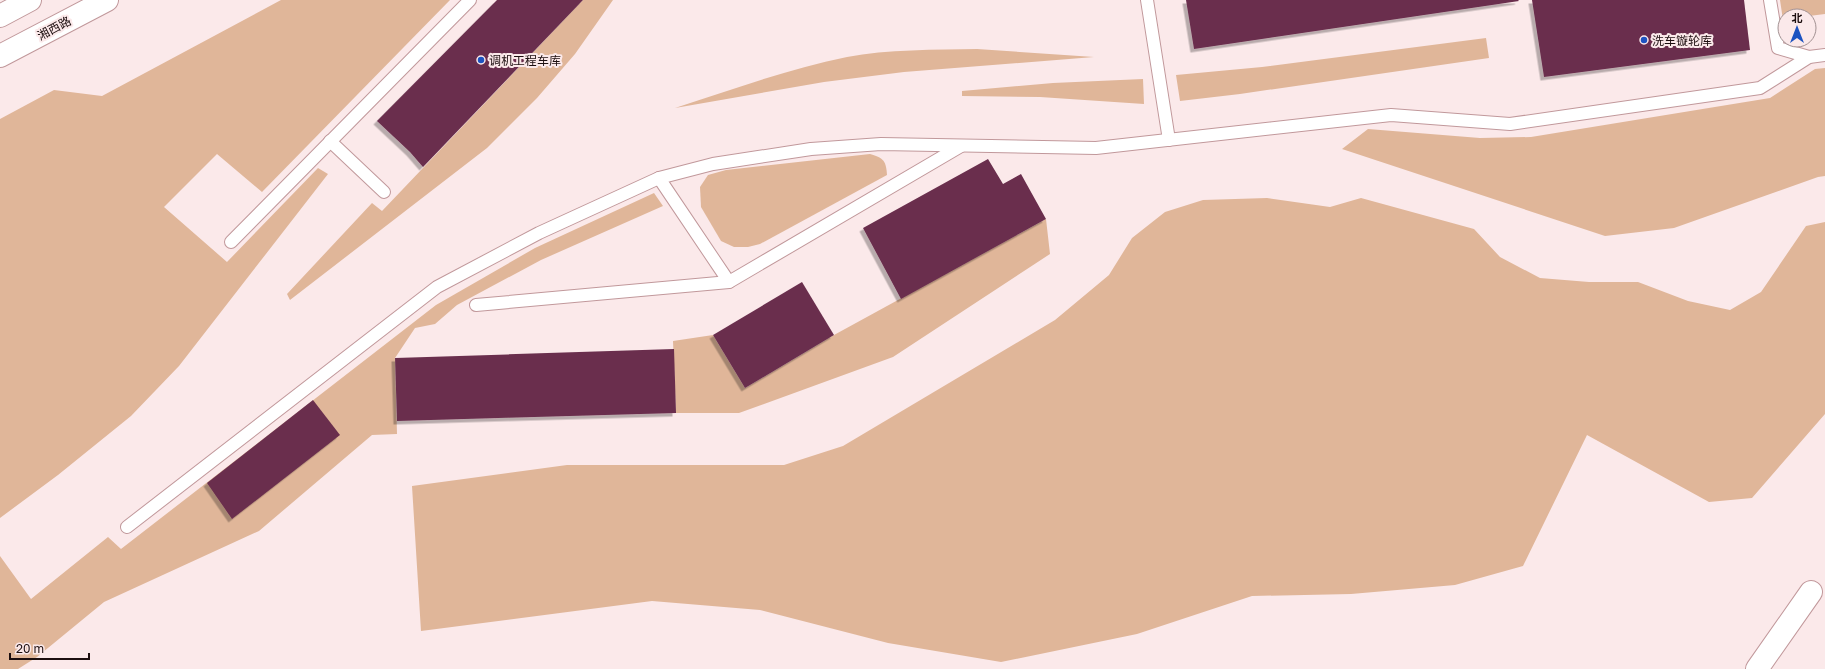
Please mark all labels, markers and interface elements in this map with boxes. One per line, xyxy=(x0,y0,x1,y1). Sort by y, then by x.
north arrow xyxy=(1777,8,1817,48)
text: 北 xyxy=(1792,11,1803,24)
street label: 湘西路 xyxy=(35,13,73,43)
place label: 洗车镟轮库 xyxy=(1652,33,1712,48)
marker: 洗车镟轮库 xyxy=(1639,35,1649,45)
place label: 调机工程车库 xyxy=(489,53,561,68)
marker: 调机工程车库 xyxy=(476,55,486,65)
scale bar xyxy=(10,635,89,661)
text: 20 m xyxy=(16,641,44,656)

